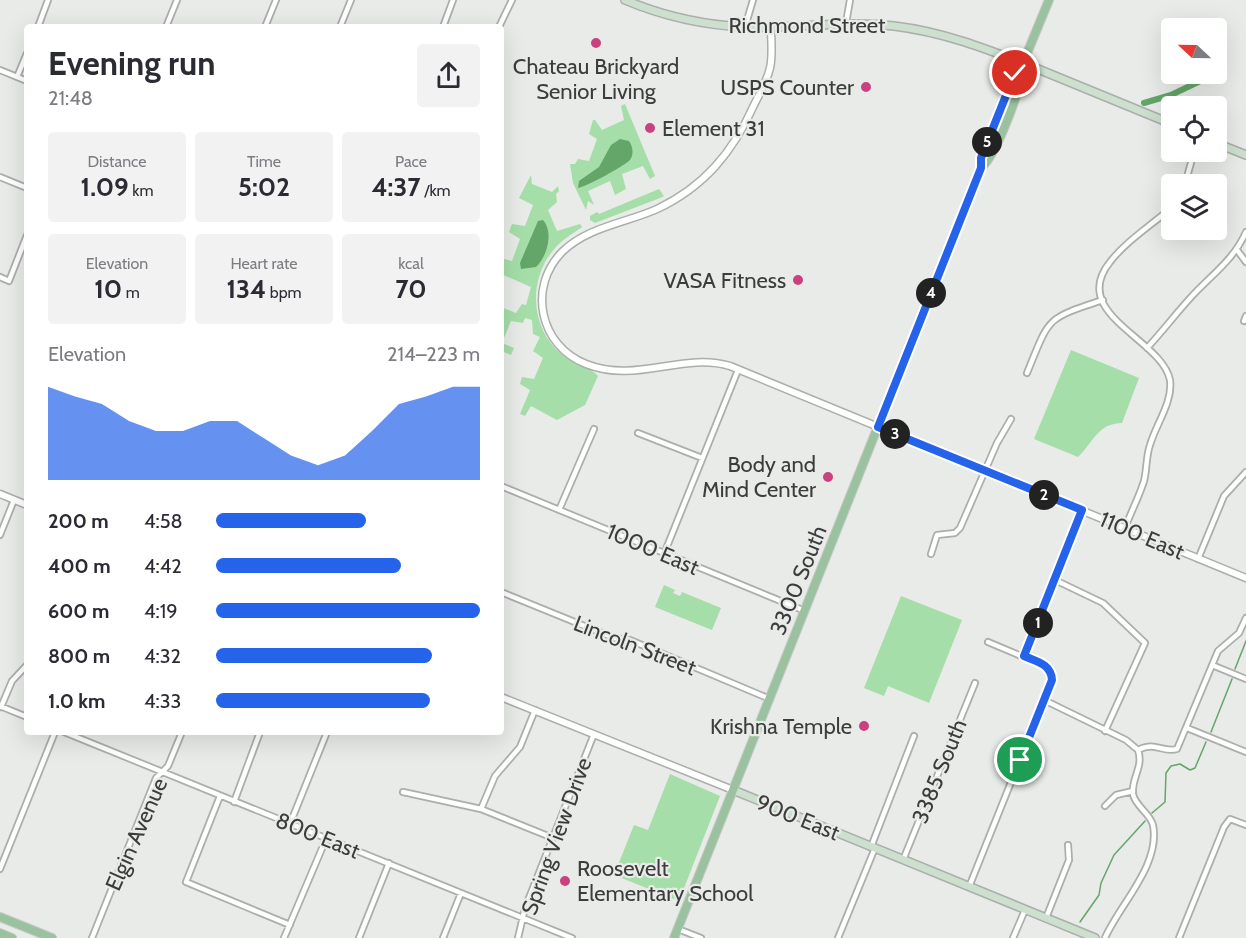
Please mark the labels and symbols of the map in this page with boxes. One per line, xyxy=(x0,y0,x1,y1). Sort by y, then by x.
street label: Richmond Street xyxy=(728,12,886,39)
north arrow xyxy=(1161,18,1227,84)
marker: Chateau Brickyard Senior Living xyxy=(589,36,603,50)
pin xyxy=(989,47,1040,98)
place label: Chateau Brickyard Senior Living xyxy=(513,53,679,105)
place label: USPS Counter xyxy=(720,74,854,101)
marker: USPS Counter xyxy=(859,80,873,94)
place label: Element 31 xyxy=(662,115,765,142)
marker: Element 31 xyxy=(643,121,657,135)
pin: 5 xyxy=(972,127,1002,157)
place label: VASA Fitness xyxy=(664,267,786,294)
marker: VASA Fitness xyxy=(791,273,805,287)
pin: 4 xyxy=(916,278,946,308)
pin: 3 xyxy=(880,419,910,449)
place label: Body and Mind Center xyxy=(702,451,816,503)
marker: Body and Mind Center xyxy=(821,470,835,484)
pin: 2 xyxy=(1029,480,1059,510)
street label: 1100 East xyxy=(1095,506,1189,566)
street label: 1000 East xyxy=(603,518,703,581)
street label: 3300 South xyxy=(764,522,833,639)
pin: 1 xyxy=(1023,608,1053,638)
street label: Lincoln Street xyxy=(570,610,700,681)
place label: Krishna Temple xyxy=(710,713,852,740)
street label: 3385 South xyxy=(906,715,973,827)
marker: Krishna Temple xyxy=(857,719,871,733)
pin xyxy=(994,734,1045,785)
street label: Spring View Drive xyxy=(516,754,597,918)
street label: Elgin Avenue xyxy=(100,774,173,895)
street label: 900 East xyxy=(752,789,844,847)
street label: 800 East xyxy=(272,806,364,865)
place label: Roosevelt Elementary School xyxy=(577,855,754,907)
marker: Roosevelt Elementary School xyxy=(558,874,572,888)

